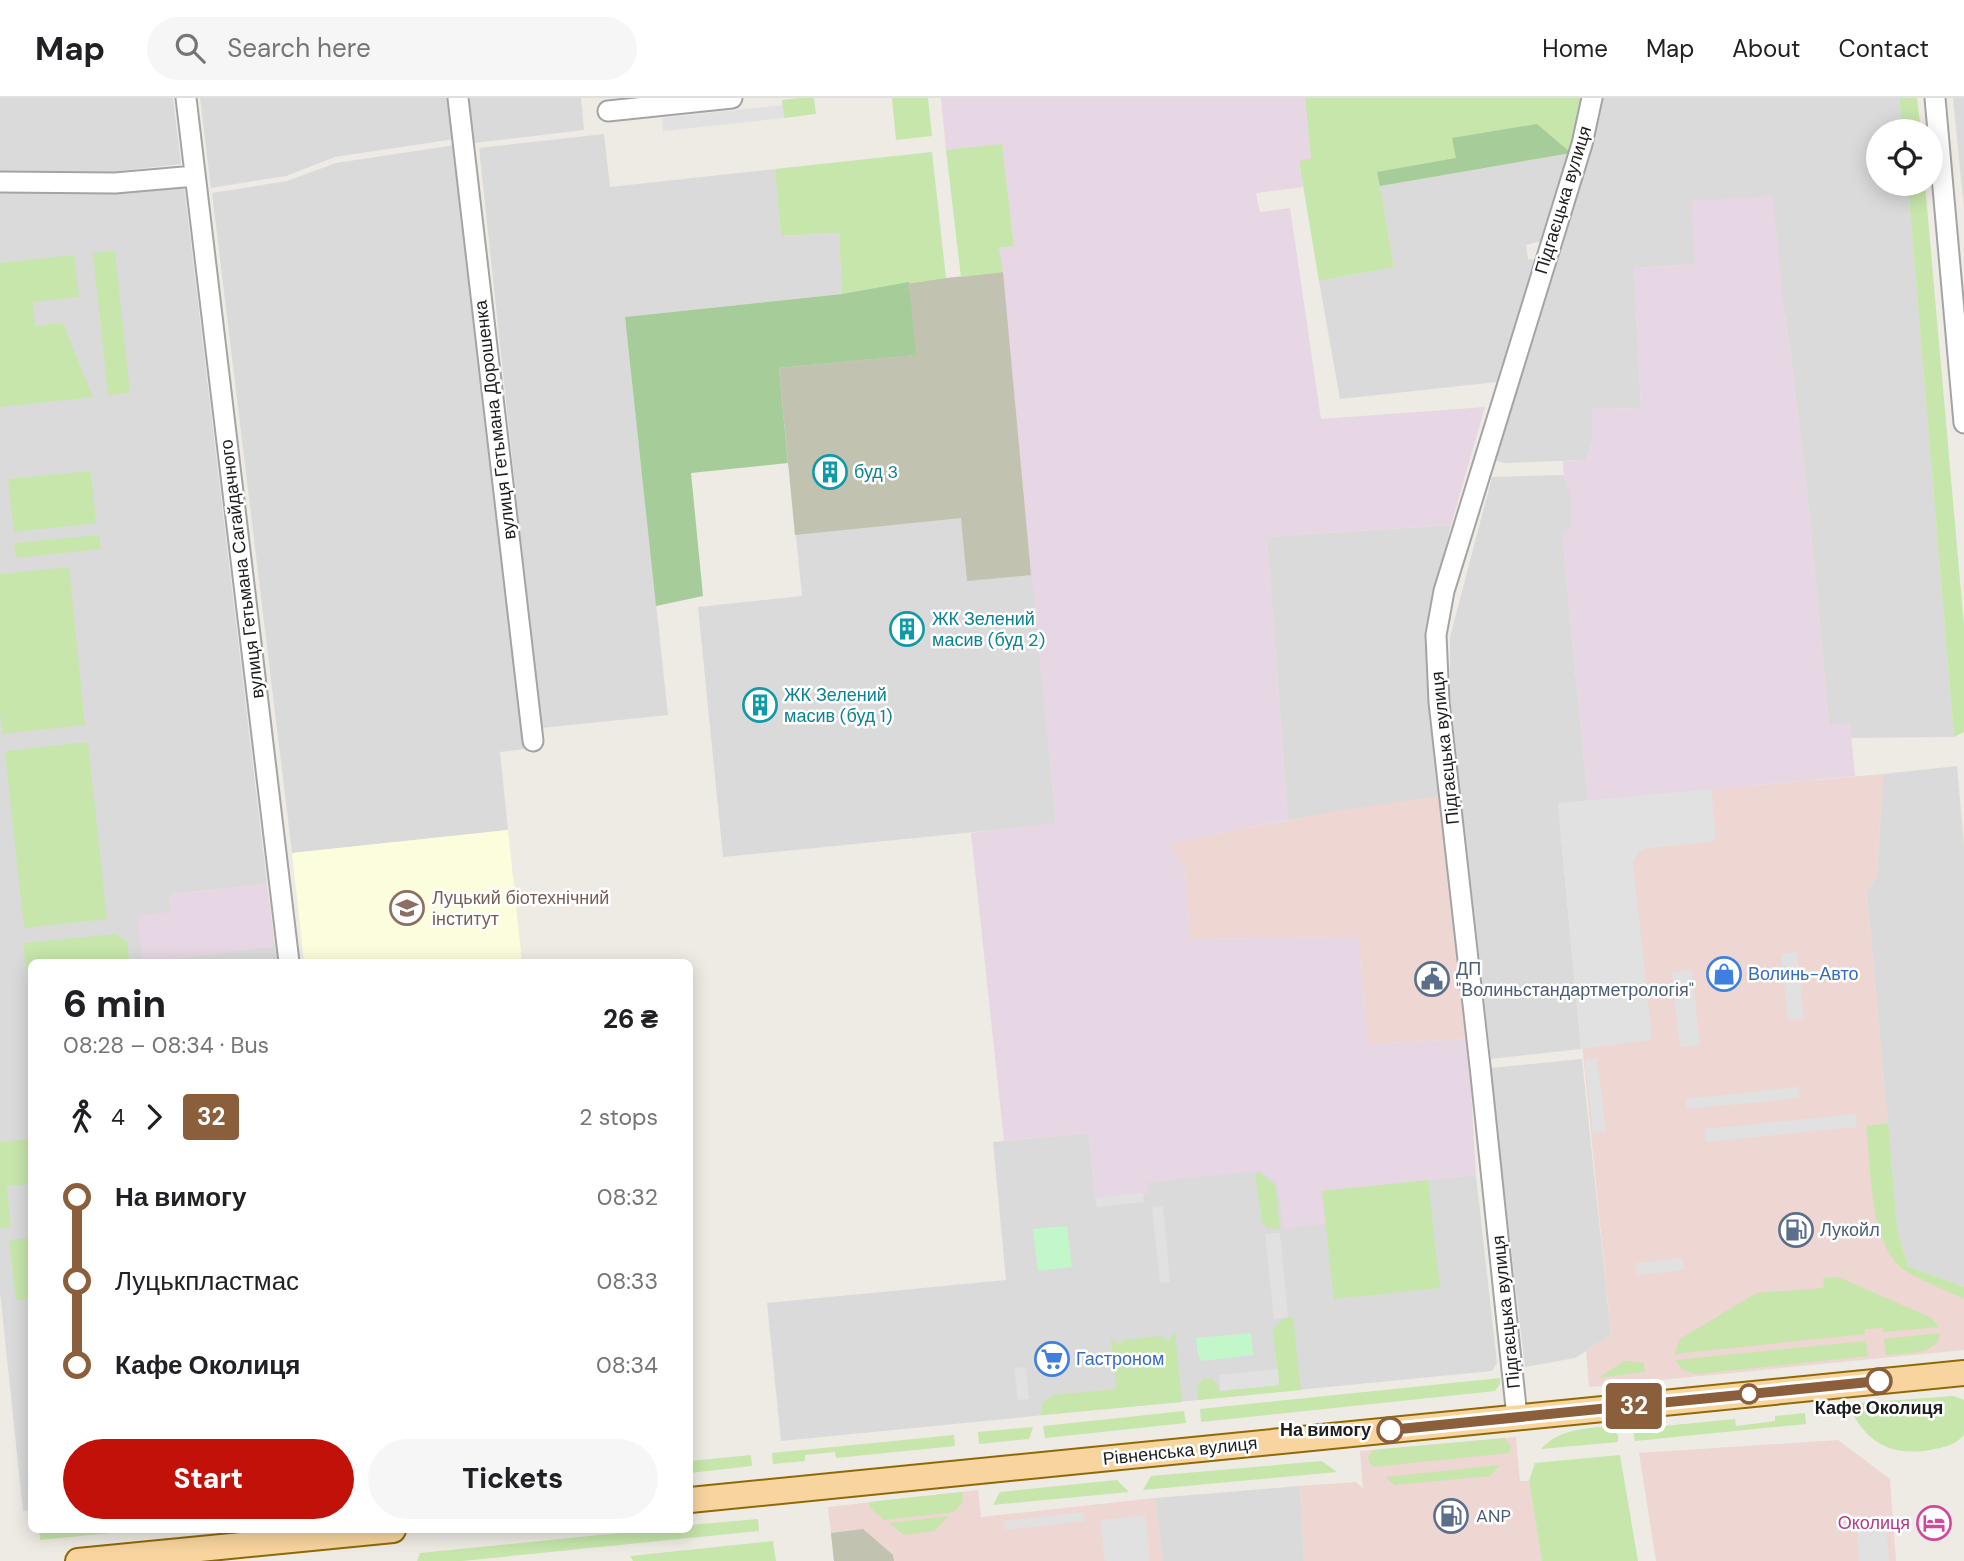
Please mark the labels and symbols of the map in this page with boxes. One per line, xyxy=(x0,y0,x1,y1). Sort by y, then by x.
street label: Підгаєцька вулиця xyxy=(1529,123,1597,277)
street label: вулиця Гетьмана Дорошенка xyxy=(468,298,522,541)
street label: вулиця Гетьмана Сагайдачного xyxy=(214,438,270,700)
building icon: буд 3 xyxy=(811,453,849,491)
place label: буд 3 xyxy=(854,460,898,484)
place label: ЖК Зелений масив (буд 2) xyxy=(932,607,1045,652)
building icon: ЖК Зелений масив (буд 2) xyxy=(888,610,926,648)
street label: Підгаєцька вулиця xyxy=(1425,670,1465,826)
place label: ЖК Зелений масив (буд 1) xyxy=(784,683,892,728)
building icon: ЖК Зелений масив (буд 1) xyxy=(741,686,779,724)
place label: Луцький біотехнічний інститут xyxy=(432,886,609,931)
school or university icon: Луцький біотехнічний інститут xyxy=(388,889,426,927)
shop icon: Волинь-Авто xyxy=(1705,955,1743,993)
place label: ДП "Волиньстандартметрологія" xyxy=(1456,957,1694,1002)
public building icon: ДП "Волиньстандартметрологія" xyxy=(1413,960,1451,998)
place label: Волинь-Авто xyxy=(1748,962,1858,986)
fuel station icon: Лукойл xyxy=(1777,1211,1815,1249)
place label: Лукойл xyxy=(1820,1218,1880,1242)
street label: Підгаєцька вулиця xyxy=(1486,1234,1526,1390)
supermarket icon: Гастроном xyxy=(1033,1340,1071,1378)
place label: Гастроном xyxy=(1076,1347,1164,1371)
marker: Кафе Околиця xyxy=(1866,1368,1892,1394)
line badge: 32 xyxy=(1602,1383,1666,1429)
unlabelled marker xyxy=(1739,1384,1759,1404)
place label: Кафе Околиця xyxy=(1815,1396,1943,1420)
marker: На вимогу xyxy=(1377,1417,1403,1443)
place label: На вимогу xyxy=(1280,1418,1371,1442)
street label: Рівненська вулиця xyxy=(1102,1431,1258,1471)
fuel station icon: ANP xyxy=(1432,1497,1470,1535)
place label: ANP xyxy=(1476,1504,1511,1528)
hotel icon: Околиця xyxy=(1915,1504,1953,1542)
place label: Околиця xyxy=(1838,1511,1910,1535)

